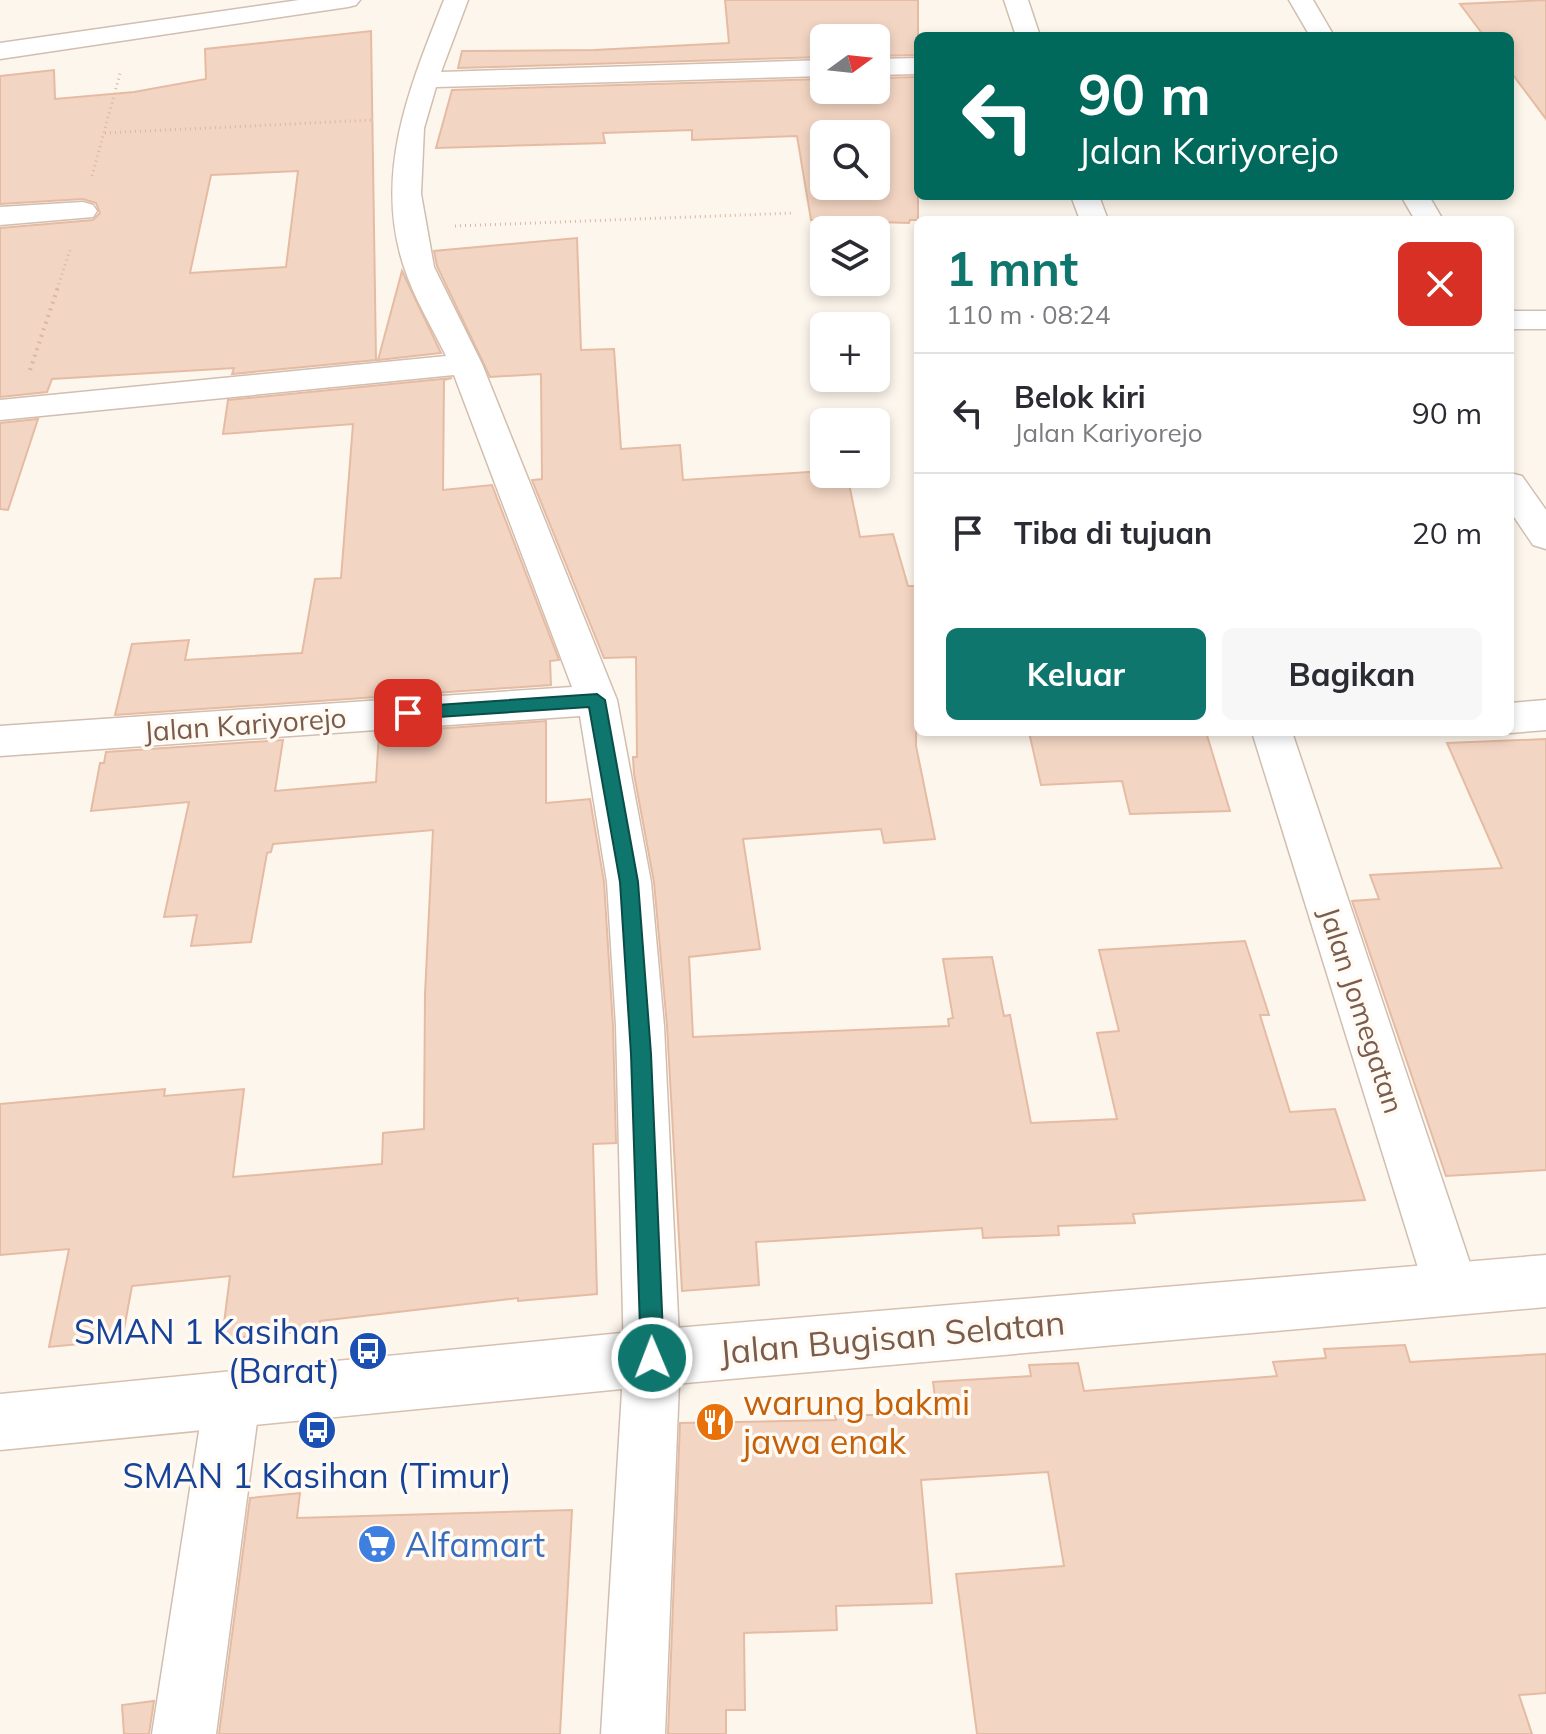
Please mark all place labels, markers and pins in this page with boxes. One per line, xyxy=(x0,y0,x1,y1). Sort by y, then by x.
pin xyxy=(374,679,442,747)
place label: SMAN 1 Kasihan (Barat) xyxy=(74,1310,340,1392)
bus stop icon: SMAN 1 Kasihan (Barat) xyxy=(347,1330,389,1372)
place label: warung bakmi jawa enak xyxy=(741,1381,970,1463)
restaurant icon: warung bakmi jawa enak xyxy=(694,1401,736,1443)
bus stop icon: SMAN 1 Kasihan (Timur) xyxy=(296,1409,338,1451)
place label: SMAN 1 Kasihan (Timur) xyxy=(123,1454,511,1497)
supermarket icon: Alfamart xyxy=(356,1523,398,1565)
place label: Alfamart xyxy=(405,1523,545,1566)

